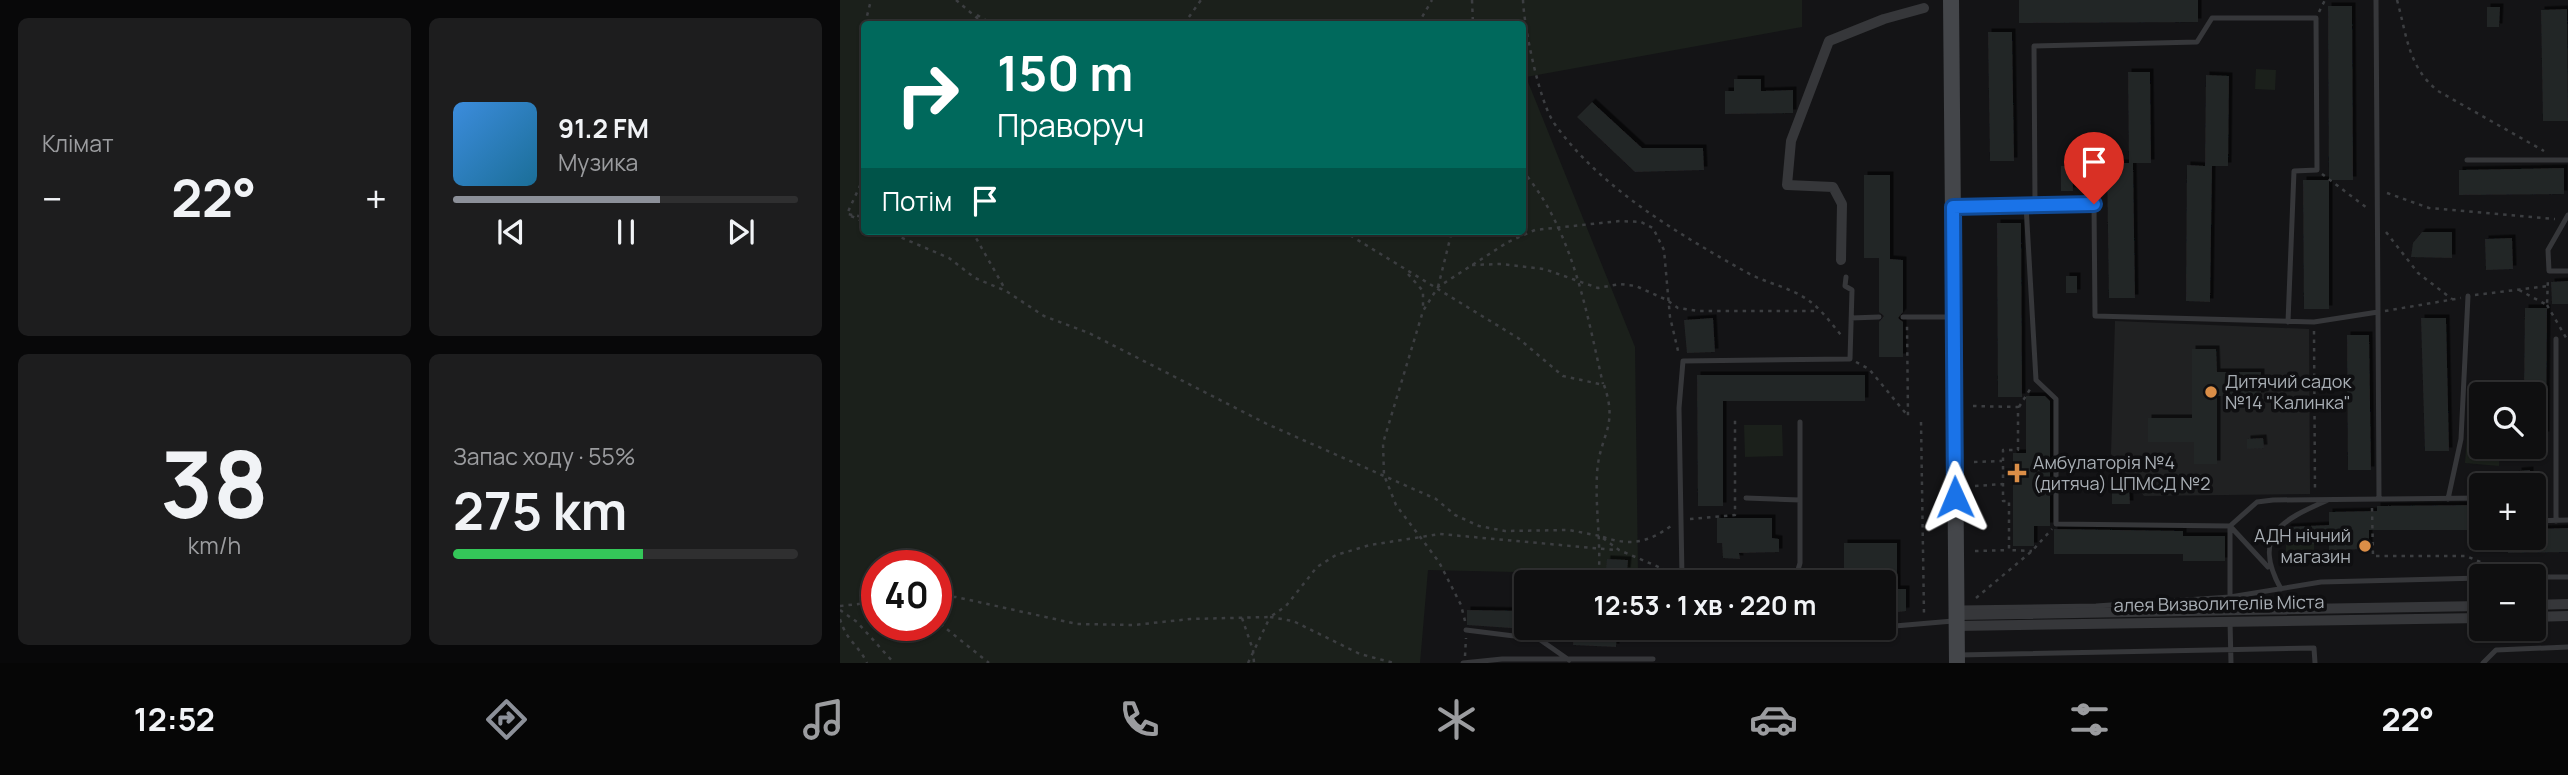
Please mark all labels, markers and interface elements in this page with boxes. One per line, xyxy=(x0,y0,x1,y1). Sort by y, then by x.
text: 150 m xyxy=(997,39,1133,106)
icon: right xyxy=(882,49,973,140)
text: Праворуч xyxy=(997,103,1145,147)
text: 91.2 FM xyxy=(558,110,649,146)
text: Клімат xyxy=(42,127,114,159)
pin xyxy=(2064,132,2124,204)
icon: arrive xyxy=(2075,143,2113,181)
text: Музика xyxy=(558,146,638,178)
text: 22° xyxy=(171,162,256,233)
text: − xyxy=(42,172,63,224)
text: + xyxy=(365,172,387,224)
icon: arrive xyxy=(966,182,1004,220)
text: Потім xyxy=(882,183,952,219)
icon: previous xyxy=(492,213,530,251)
icon: pause xyxy=(607,213,645,251)
icon: next xyxy=(722,213,760,251)
place label: Дитячий садок №14 "Калинка" xyxy=(2225,369,2352,414)
map controls xyxy=(2469,382,2546,641)
button: search xyxy=(2469,382,2546,459)
marker: Дитячий садок №14 "Калинка" xyxy=(2203,384,2219,400)
text: 38 xyxy=(160,421,269,545)
text: Запас ходу · 55% xyxy=(453,440,636,472)
place label: Амбулаторія №4 (дитяча) ЦПМСД №2 xyxy=(2033,450,2210,495)
position arrow xyxy=(1918,460,1992,534)
marker: Амбулаторія №4 (дитяча) ЦПМСД №2 xyxy=(2007,463,2027,483)
button: + xyxy=(2469,473,2546,550)
text: 275 km xyxy=(453,475,627,546)
place label: АДН нічний магазин xyxy=(2254,523,2351,568)
text: km/h xyxy=(188,529,241,561)
marker: АДН нічний магазин xyxy=(2357,538,2373,554)
speed limit sign: 40 xyxy=(861,550,952,641)
button: − xyxy=(2469,564,2546,641)
text: 12:53 · 1 хв · 220 m xyxy=(1594,587,1816,623)
street label: алея Визволителів Міста xyxy=(2113,589,2325,617)
icon: directions xyxy=(482,695,531,744)
icon: music xyxy=(799,695,848,744)
icon: phone xyxy=(1115,695,1164,744)
icon: climate xyxy=(1432,695,1481,744)
icon: car xyxy=(1749,695,1798,744)
icon: filters xyxy=(2065,695,2114,744)
text: 12:52 xyxy=(134,697,215,741)
text: 22° xyxy=(2382,697,2434,741)

